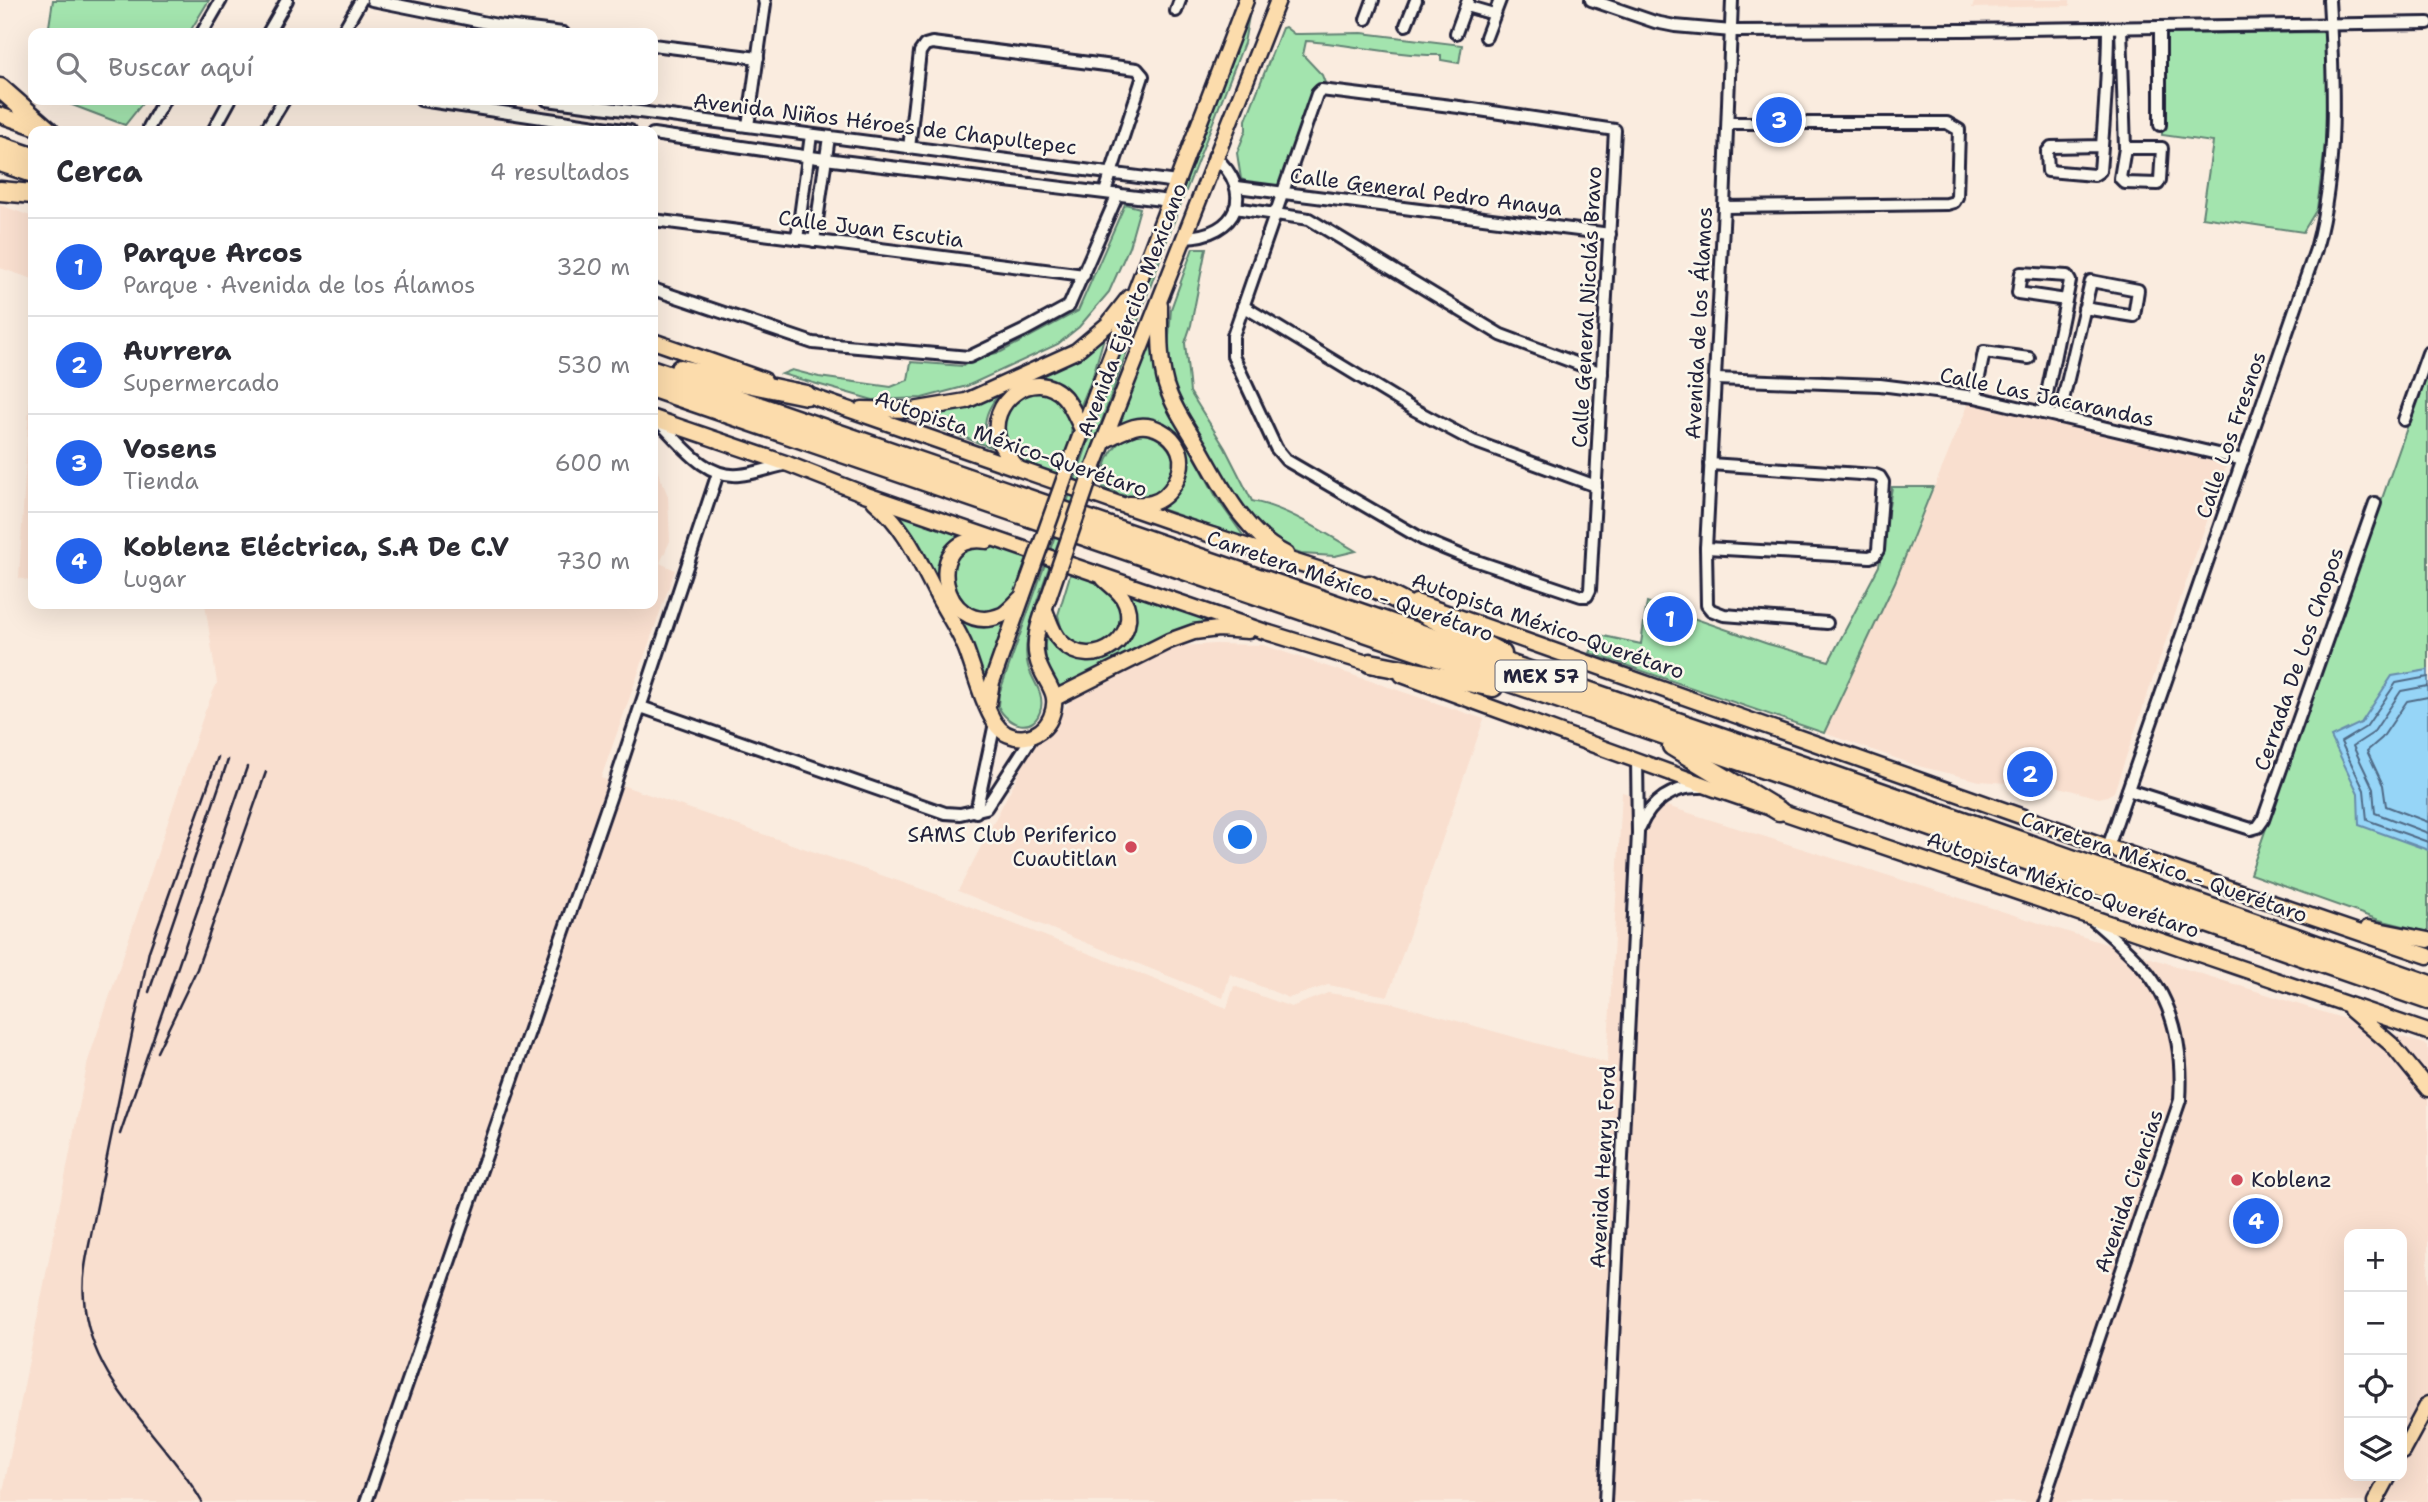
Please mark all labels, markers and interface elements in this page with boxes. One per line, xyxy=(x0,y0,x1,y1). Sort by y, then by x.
search box xyxy=(28,28,658,105)
icon: search xyxy=(52,48,90,86)
text: Buscar aquí xyxy=(108,49,254,84)
street label: Avenida Niños Héroes de Chapultepec xyxy=(692,87,1078,161)
pin: 3 xyxy=(1756,94,1802,146)
text: Cerca xyxy=(56,151,143,192)
text: 4 resultados xyxy=(490,157,630,187)
street label: Calle General Pedro Anaya xyxy=(1288,161,1564,223)
street label: Calle General Nicolás Bravo xyxy=(1566,165,1608,449)
street label: Avenida Ejército Mexicano xyxy=(1071,179,1193,441)
street label: Calle Juan Escutia xyxy=(777,204,965,254)
street label: Avenida de los Álamos xyxy=(1678,206,1719,440)
text: Parque Arcos xyxy=(123,235,302,270)
text: 1 xyxy=(74,252,84,282)
text: 320 m xyxy=(556,252,630,282)
text: Parque · Avenida de los Álamos xyxy=(123,270,475,300)
text: Aurrera xyxy=(123,333,232,368)
street label: Calle Los Fresnos xyxy=(2189,348,2273,522)
text: 2 xyxy=(71,350,87,380)
text: 530 m xyxy=(558,350,630,380)
street label: Calle Las Jacarandas xyxy=(1937,361,2157,433)
text: Supermercado xyxy=(123,368,279,398)
street label: Autopista México-Querétaro xyxy=(871,384,1151,504)
text: Vosens xyxy=(123,431,217,466)
text: 3 xyxy=(71,448,87,478)
text: 600 m xyxy=(555,448,630,478)
text: Tienda xyxy=(123,466,199,496)
street label: Carretera México - Querétaro xyxy=(1203,524,1497,648)
text: Koblenz Eléctrica, S.A De C.V xyxy=(123,529,509,564)
street label: Cerrada De Los Chopos xyxy=(2248,544,2350,774)
text: 4 xyxy=(71,546,87,576)
text: 730 m xyxy=(556,546,630,576)
text: Lugar xyxy=(123,564,187,594)
street label: Autopista México-Querétaro xyxy=(1408,566,1688,686)
pin: 1 xyxy=(1647,593,1693,645)
road number: MEX 57 xyxy=(1496,660,1586,692)
pin: 2 xyxy=(2007,748,2053,800)
street label: Carretera México - Querétaro xyxy=(2017,805,2311,929)
your location xyxy=(1223,820,1257,854)
place label: SAMS Club Periferico Cuautitlan xyxy=(907,821,1117,873)
street label: Autopista México-Querétaro xyxy=(1923,825,2203,945)
marker: SAMS Club Periferico Cuautitlan xyxy=(1123,839,1139,855)
street label: Avenida Henry Ford xyxy=(1584,1065,1622,1269)
street label: Avenida Ciencias xyxy=(2088,1105,2170,1277)
place label: Koblenz xyxy=(2251,1166,2332,1194)
marker: Koblenz xyxy=(2229,1172,2245,1188)
pin: 4 xyxy=(2233,1195,2279,1247)
map controls xyxy=(2344,1229,2407,1481)
button: + xyxy=(2344,1229,2407,1292)
button: − xyxy=(2344,1292,2407,1355)
button: locate xyxy=(2344,1355,2407,1418)
button: layers xyxy=(2344,1418,2407,1481)

